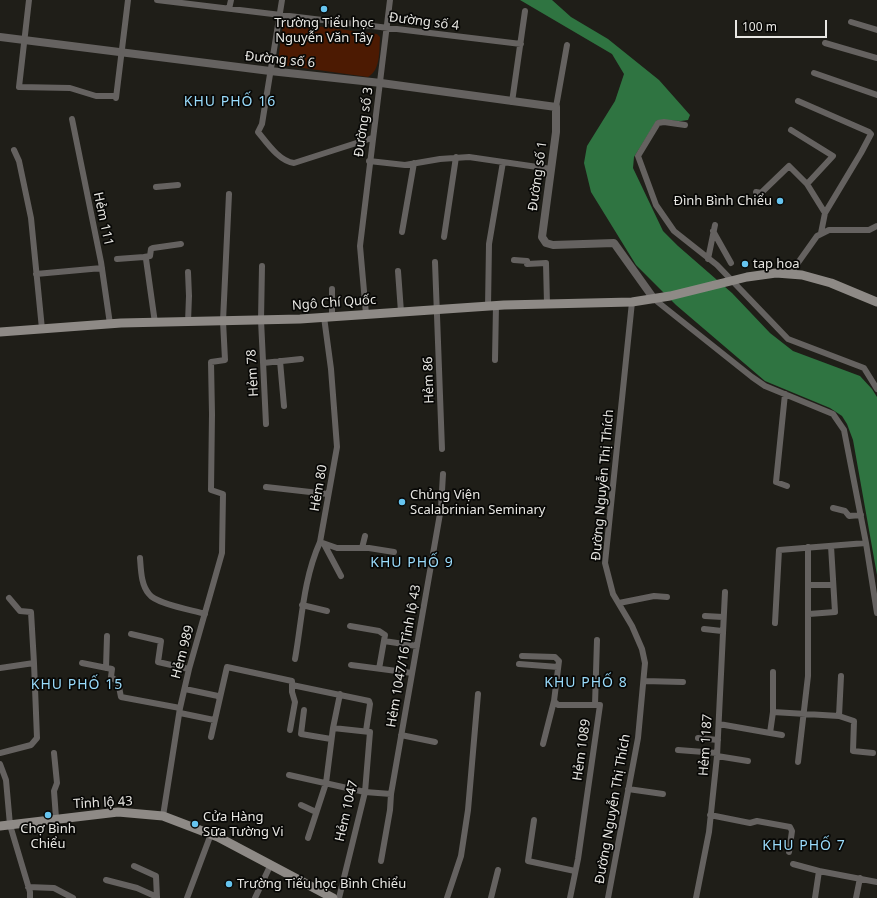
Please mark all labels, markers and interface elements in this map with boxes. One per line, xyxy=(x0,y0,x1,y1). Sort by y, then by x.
marker: Trường Tiểu học Nguyễn Văn Tây xyxy=(319,4,329,14)
street label: Đường số 4 xyxy=(388,10,460,34)
scale bar xyxy=(737,12,829,38)
place label: Trường Tiểu học Nguyễn Văn Tây xyxy=(274,15,374,46)
text: 100 m xyxy=(742,18,777,35)
street label: Đường số 6 xyxy=(244,49,316,71)
street label: Đường số 3 xyxy=(351,86,377,158)
district label: KHU PHỐ 16 xyxy=(184,94,276,110)
street label: Đường số 1 xyxy=(525,140,551,212)
street label: Hẻm 111 xyxy=(90,191,116,247)
place label: Đình Bình Chiểu xyxy=(673,193,772,209)
marker: Đình Bình Chiểu xyxy=(775,196,785,206)
place label: tap hoa xyxy=(753,256,800,272)
marker: tap hoa xyxy=(740,259,750,269)
street label: Ngô Chí Quốc xyxy=(291,292,377,314)
street label: Hẻm 78 xyxy=(244,349,262,397)
street label: Hẻm 86 xyxy=(420,356,438,404)
street label: Đường Nguyễn Thị Thích xyxy=(589,409,617,561)
street label: Hẻm 80 xyxy=(307,463,331,513)
place label: Chủng Viện Scalabrinian Seminary xyxy=(410,487,545,518)
marker: Chủng Viện Scalabrinian Seminary xyxy=(397,497,407,507)
district label: KHU PHỐ 9 xyxy=(370,555,454,571)
street label: Hẻm 1047/16 Tỉnh lộ 43 xyxy=(384,583,424,729)
street label: Hẻm 989 xyxy=(168,624,198,680)
district label: KHU PHỐ 8 xyxy=(544,675,628,691)
district label: KHU PHỐ 15 xyxy=(31,677,123,693)
street label: Hẻm 1187 xyxy=(696,713,716,777)
street label: Hẻm 1089 xyxy=(570,718,594,782)
street label: Đường Nguyễn Thị Thích xyxy=(592,733,634,885)
street label: Hẻm 1047 xyxy=(332,779,362,843)
street label: Tỉnh lộ 43 xyxy=(73,794,133,812)
place label: Cửa Hàng Sữa Tường Vi xyxy=(203,809,283,840)
marker: Chợ Bình Chiểu xyxy=(43,810,53,820)
marker: Cửa Hàng Sữa Tường Vi xyxy=(190,819,200,829)
place label: Chợ Bình Chiểu xyxy=(20,821,76,852)
district label: KHU PHỐ 7 xyxy=(762,838,846,854)
place label: Trường Tiểu học Bình Chiểu xyxy=(237,876,406,892)
marker: Trường Tiểu học Bình Chiểu xyxy=(224,879,234,889)

